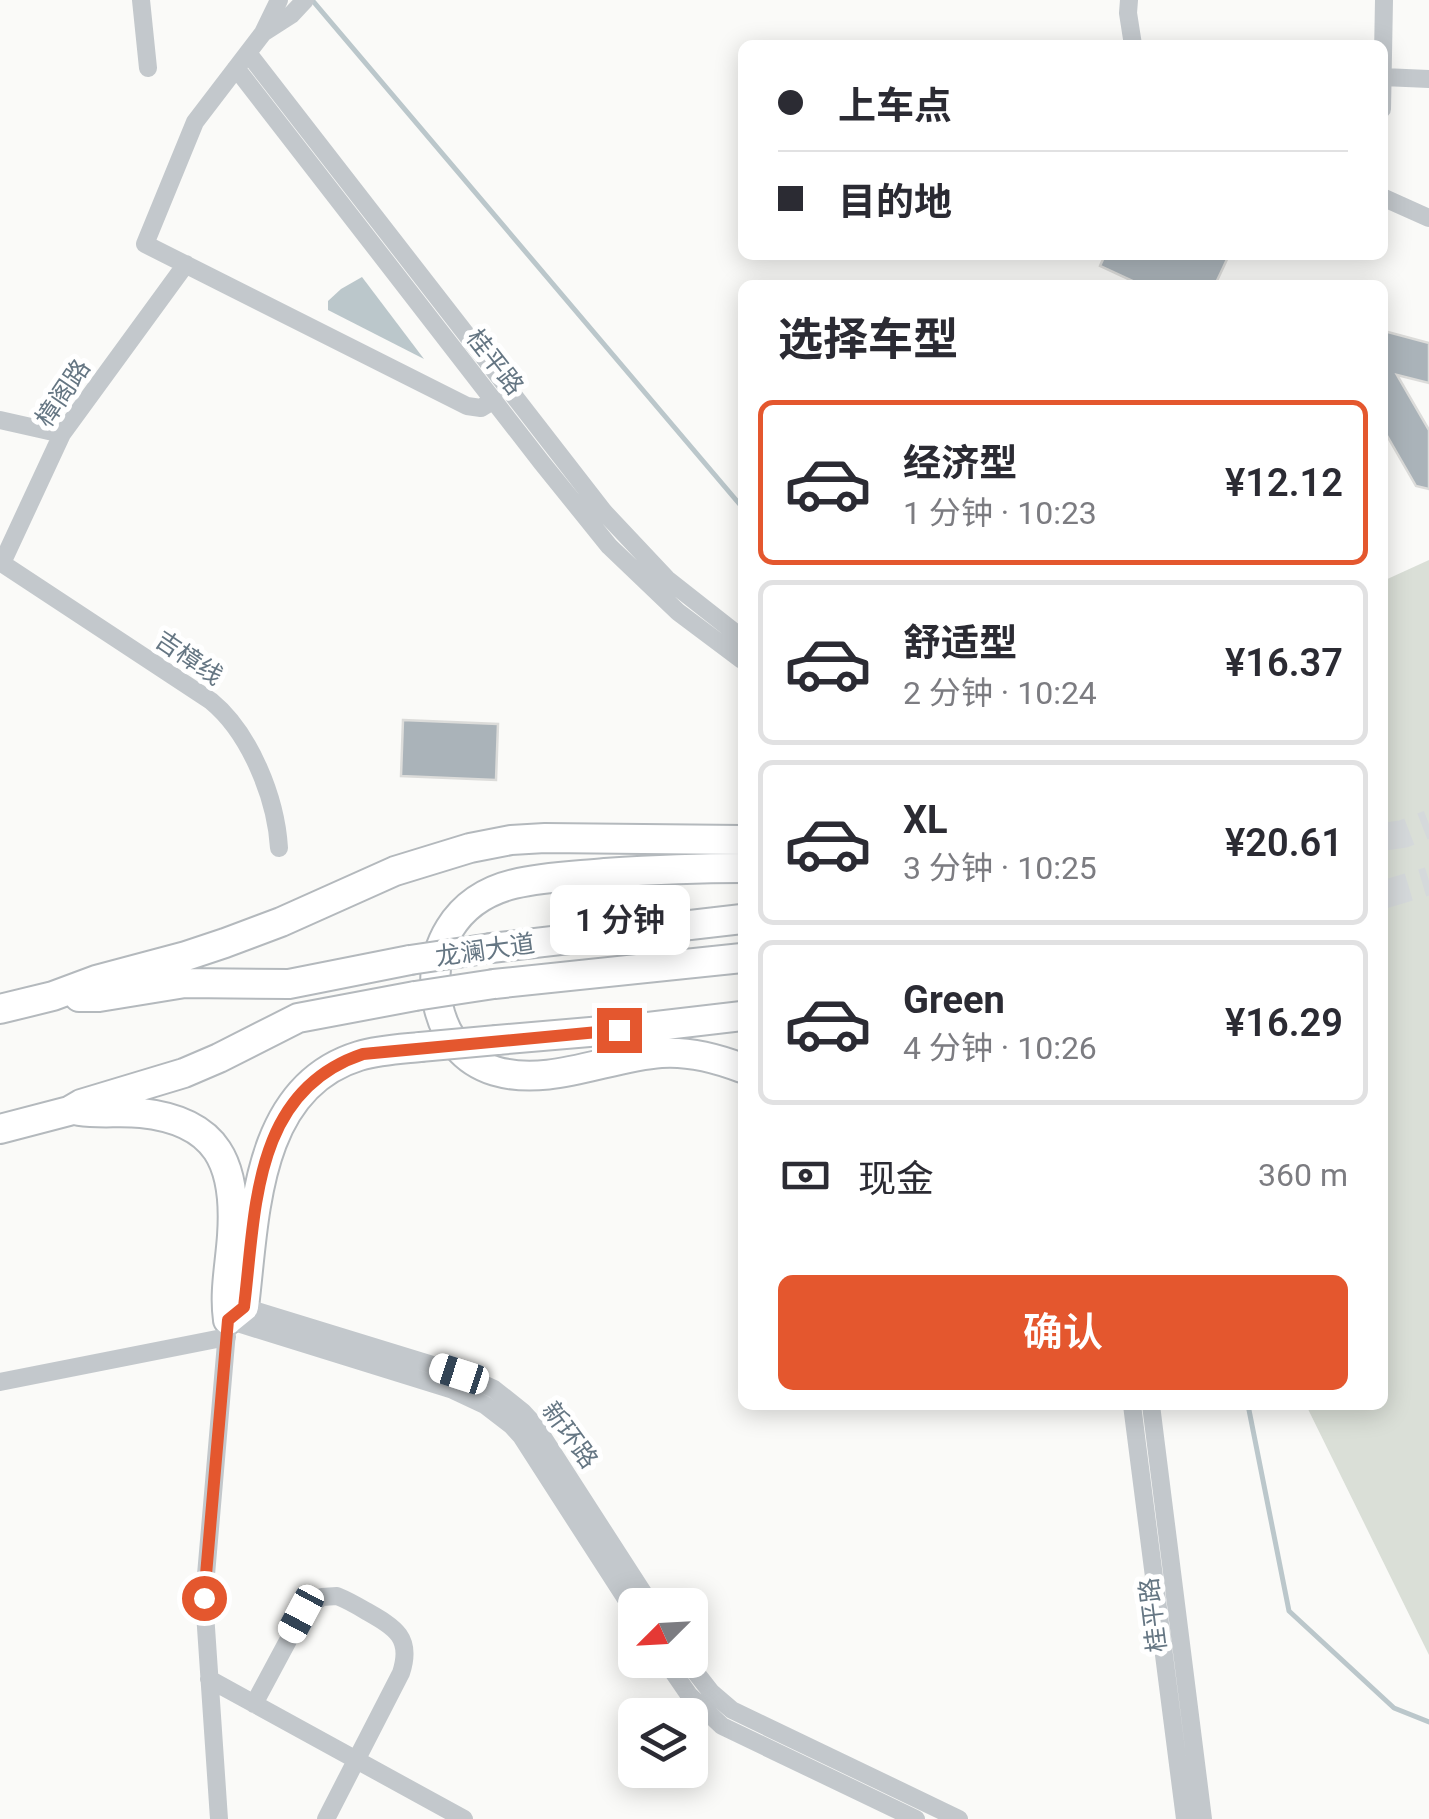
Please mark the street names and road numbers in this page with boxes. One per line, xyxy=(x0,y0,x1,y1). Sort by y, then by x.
street label: 桂平路 xyxy=(460,324,530,400)
street label: 樟阁路 xyxy=(30,354,96,432)
street label: 吉樟线 xyxy=(150,625,228,691)
street label: 龙澜大道 xyxy=(433,929,537,971)
street label: 新环路 xyxy=(536,1396,604,1474)
street label: 桂平路 xyxy=(1134,1576,1172,1654)

